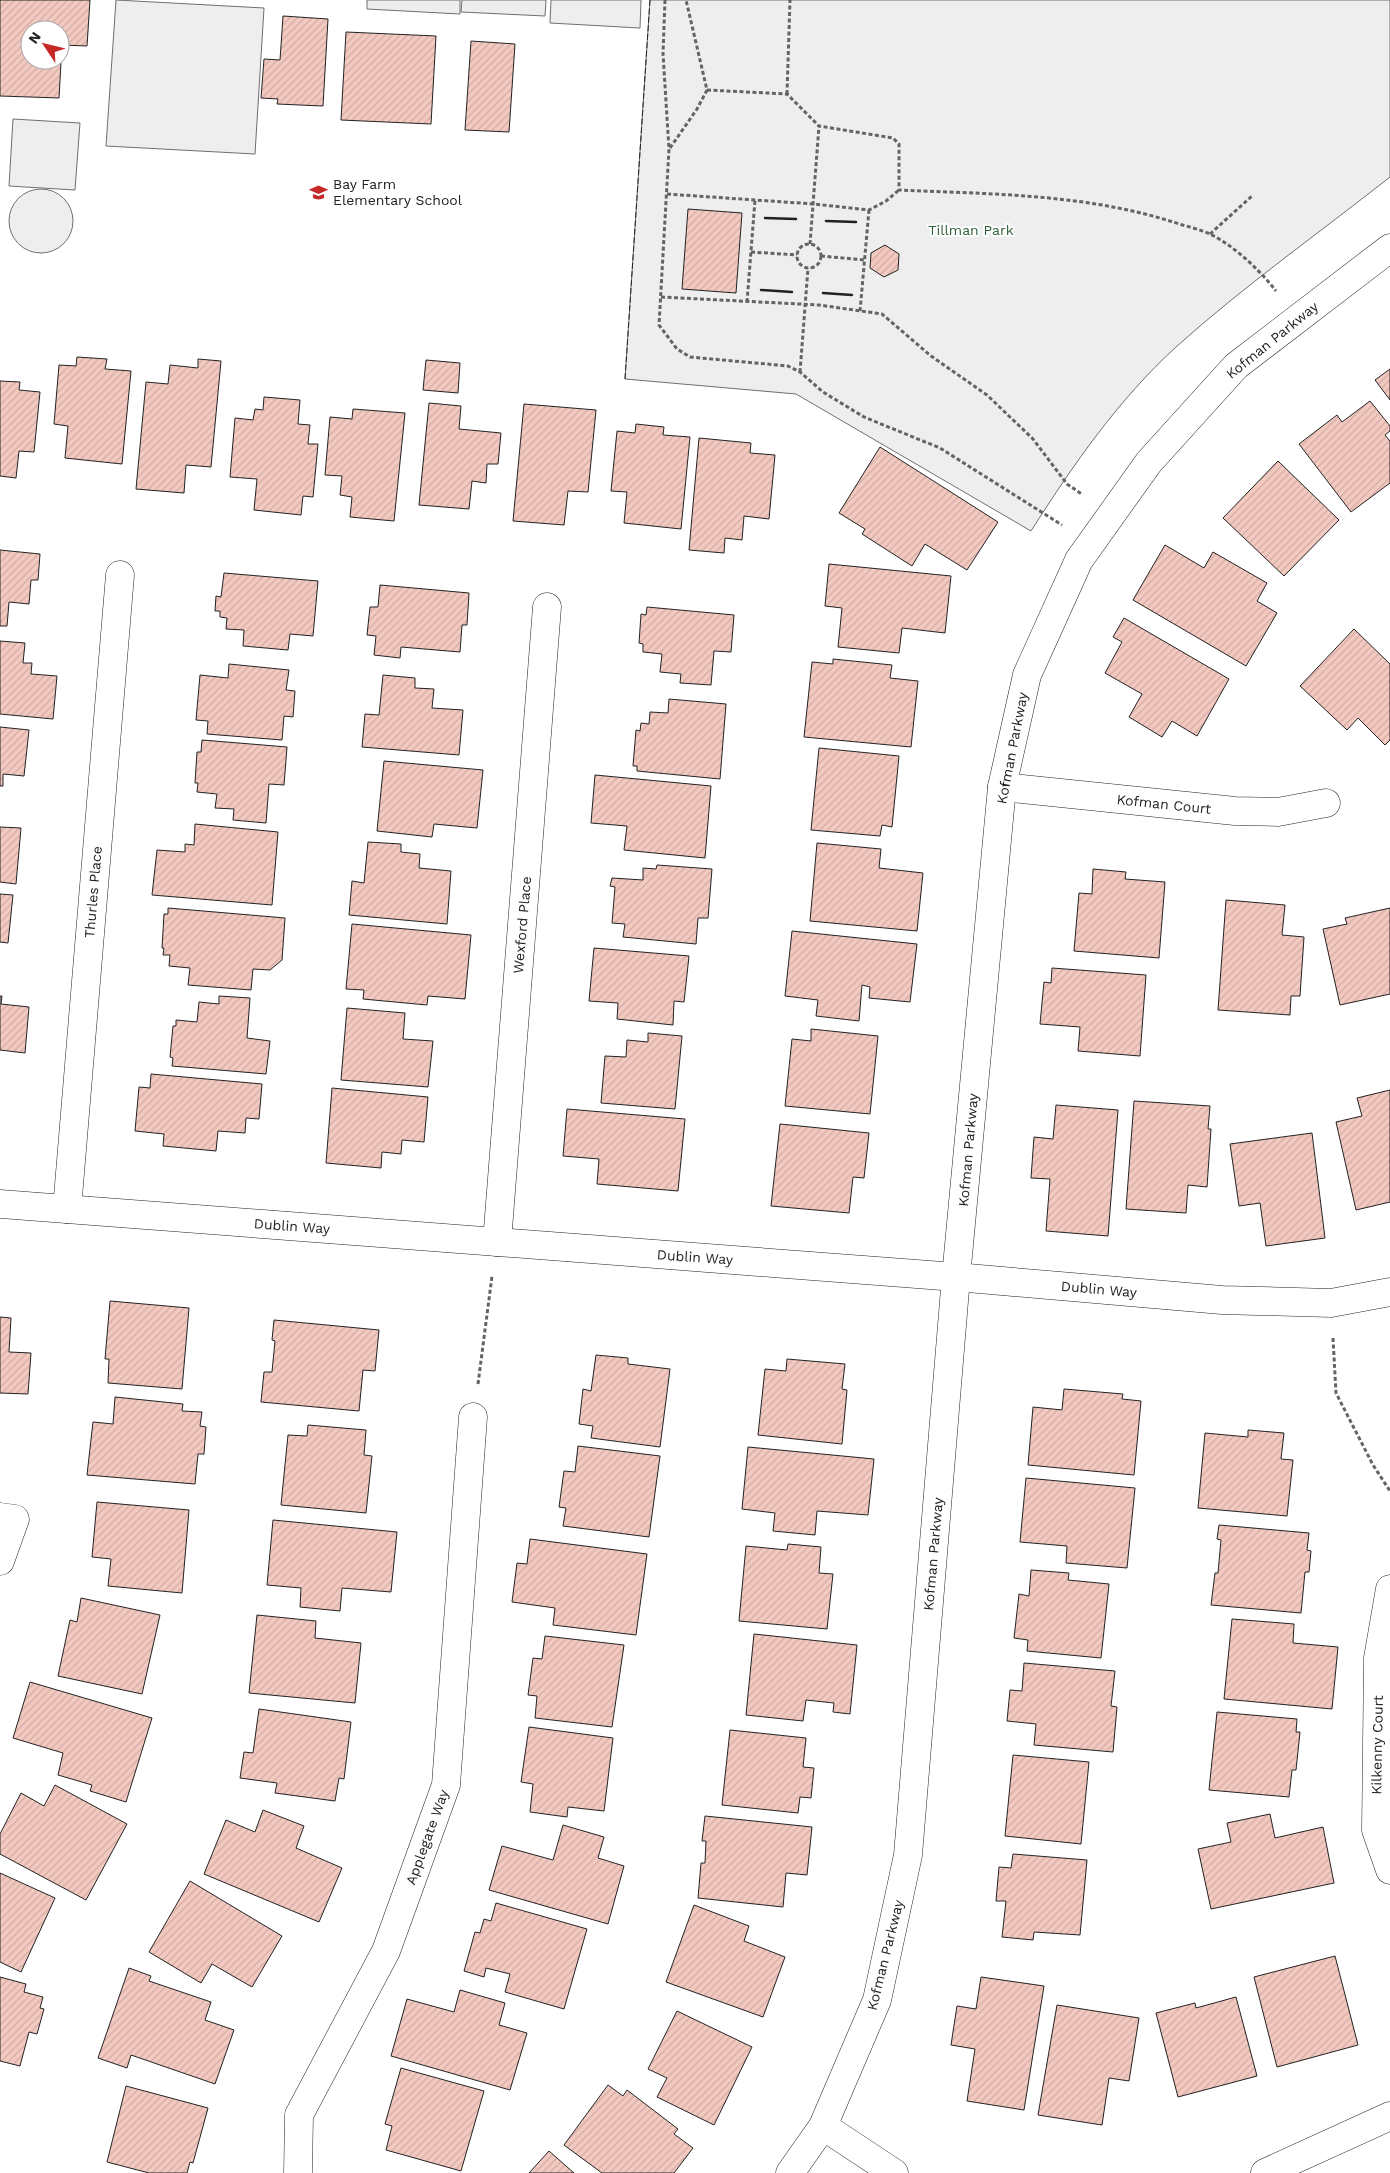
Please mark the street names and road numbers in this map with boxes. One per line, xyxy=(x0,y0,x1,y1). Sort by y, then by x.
street label: Kofman Parkway xyxy=(1223,298,1322,382)
street label: Kofman Parkway xyxy=(993,690,1031,805)
street label: Kofman Court xyxy=(1116,791,1212,817)
street label: Thurles Place xyxy=(81,845,105,939)
street label: Wexford Place xyxy=(510,876,534,974)
street label: Kofman Parkway xyxy=(955,1092,981,1207)
street label: Dublin Way xyxy=(253,1215,331,1237)
street label: Dublin Way xyxy=(656,1246,734,1268)
street label: Dublin Way xyxy=(1060,1278,1138,1300)
street label: Kofman Parkway xyxy=(920,1496,946,1611)
street label: Kilkenny Court xyxy=(1368,1695,1386,1795)
street label: Applegate Way xyxy=(402,1786,452,1887)
street label: Kofman Parkway xyxy=(864,1897,907,2012)

